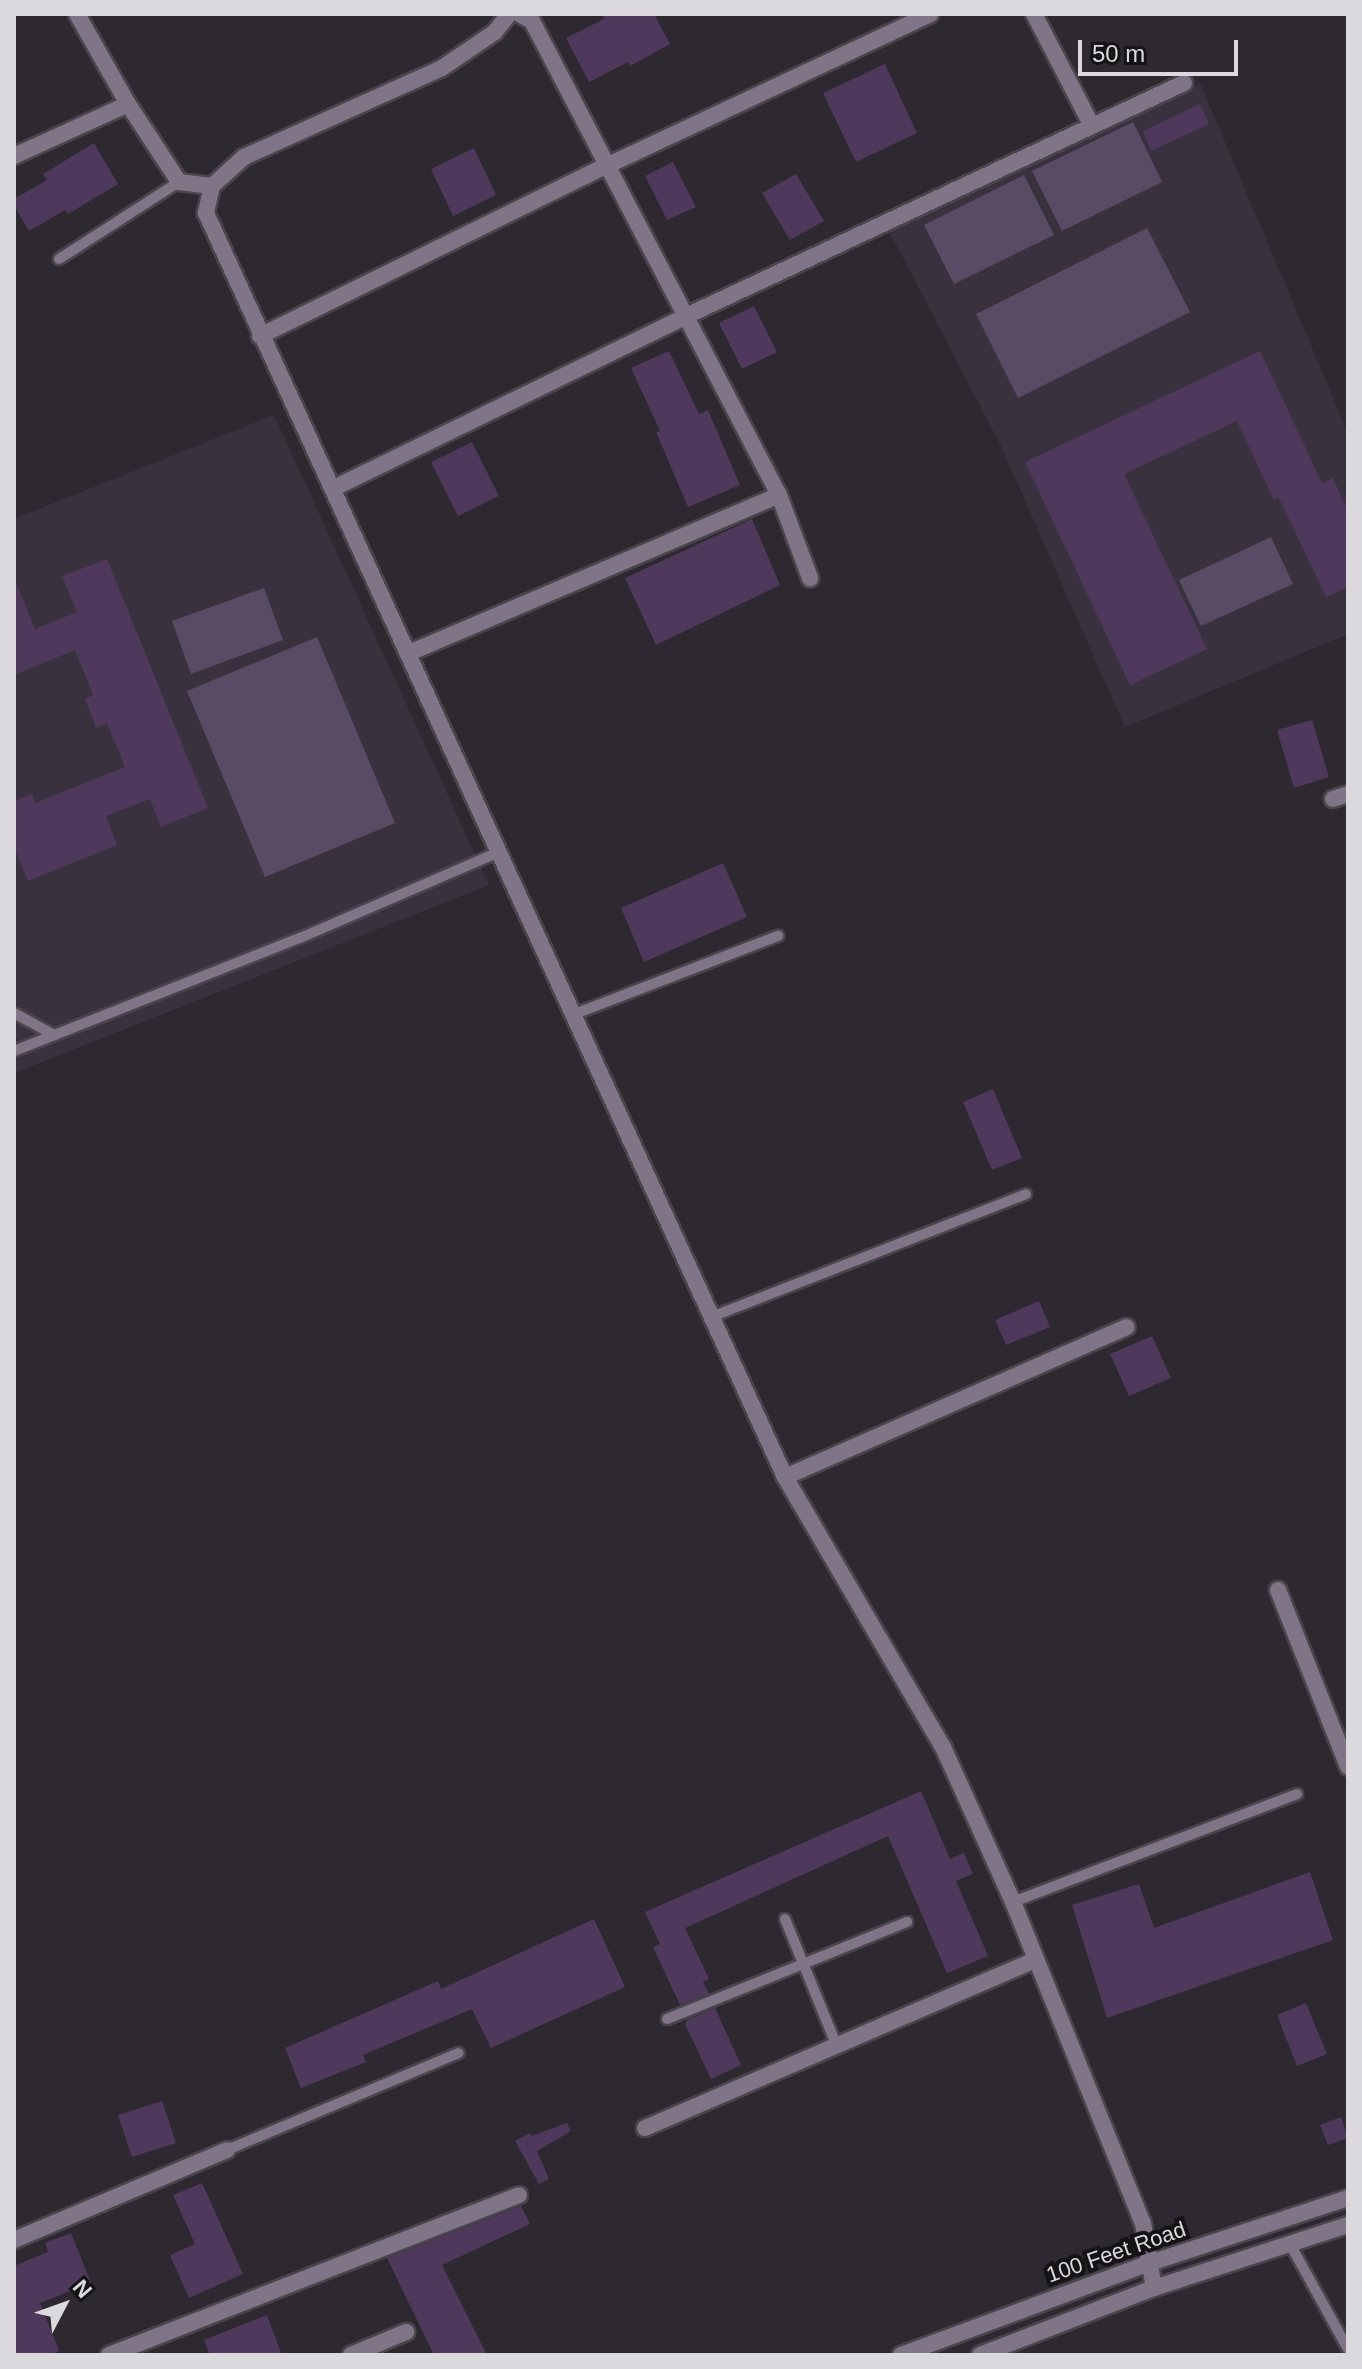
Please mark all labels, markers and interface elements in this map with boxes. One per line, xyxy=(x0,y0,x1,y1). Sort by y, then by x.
scale bar xyxy=(1082,24,1242,74)
text: 50 m xyxy=(1092,40,1145,67)
street label: 100 Feet Road xyxy=(1043,2216,1189,2288)
north arrow xyxy=(24,2265,104,2345)
text: N xyxy=(68,2275,97,2303)

